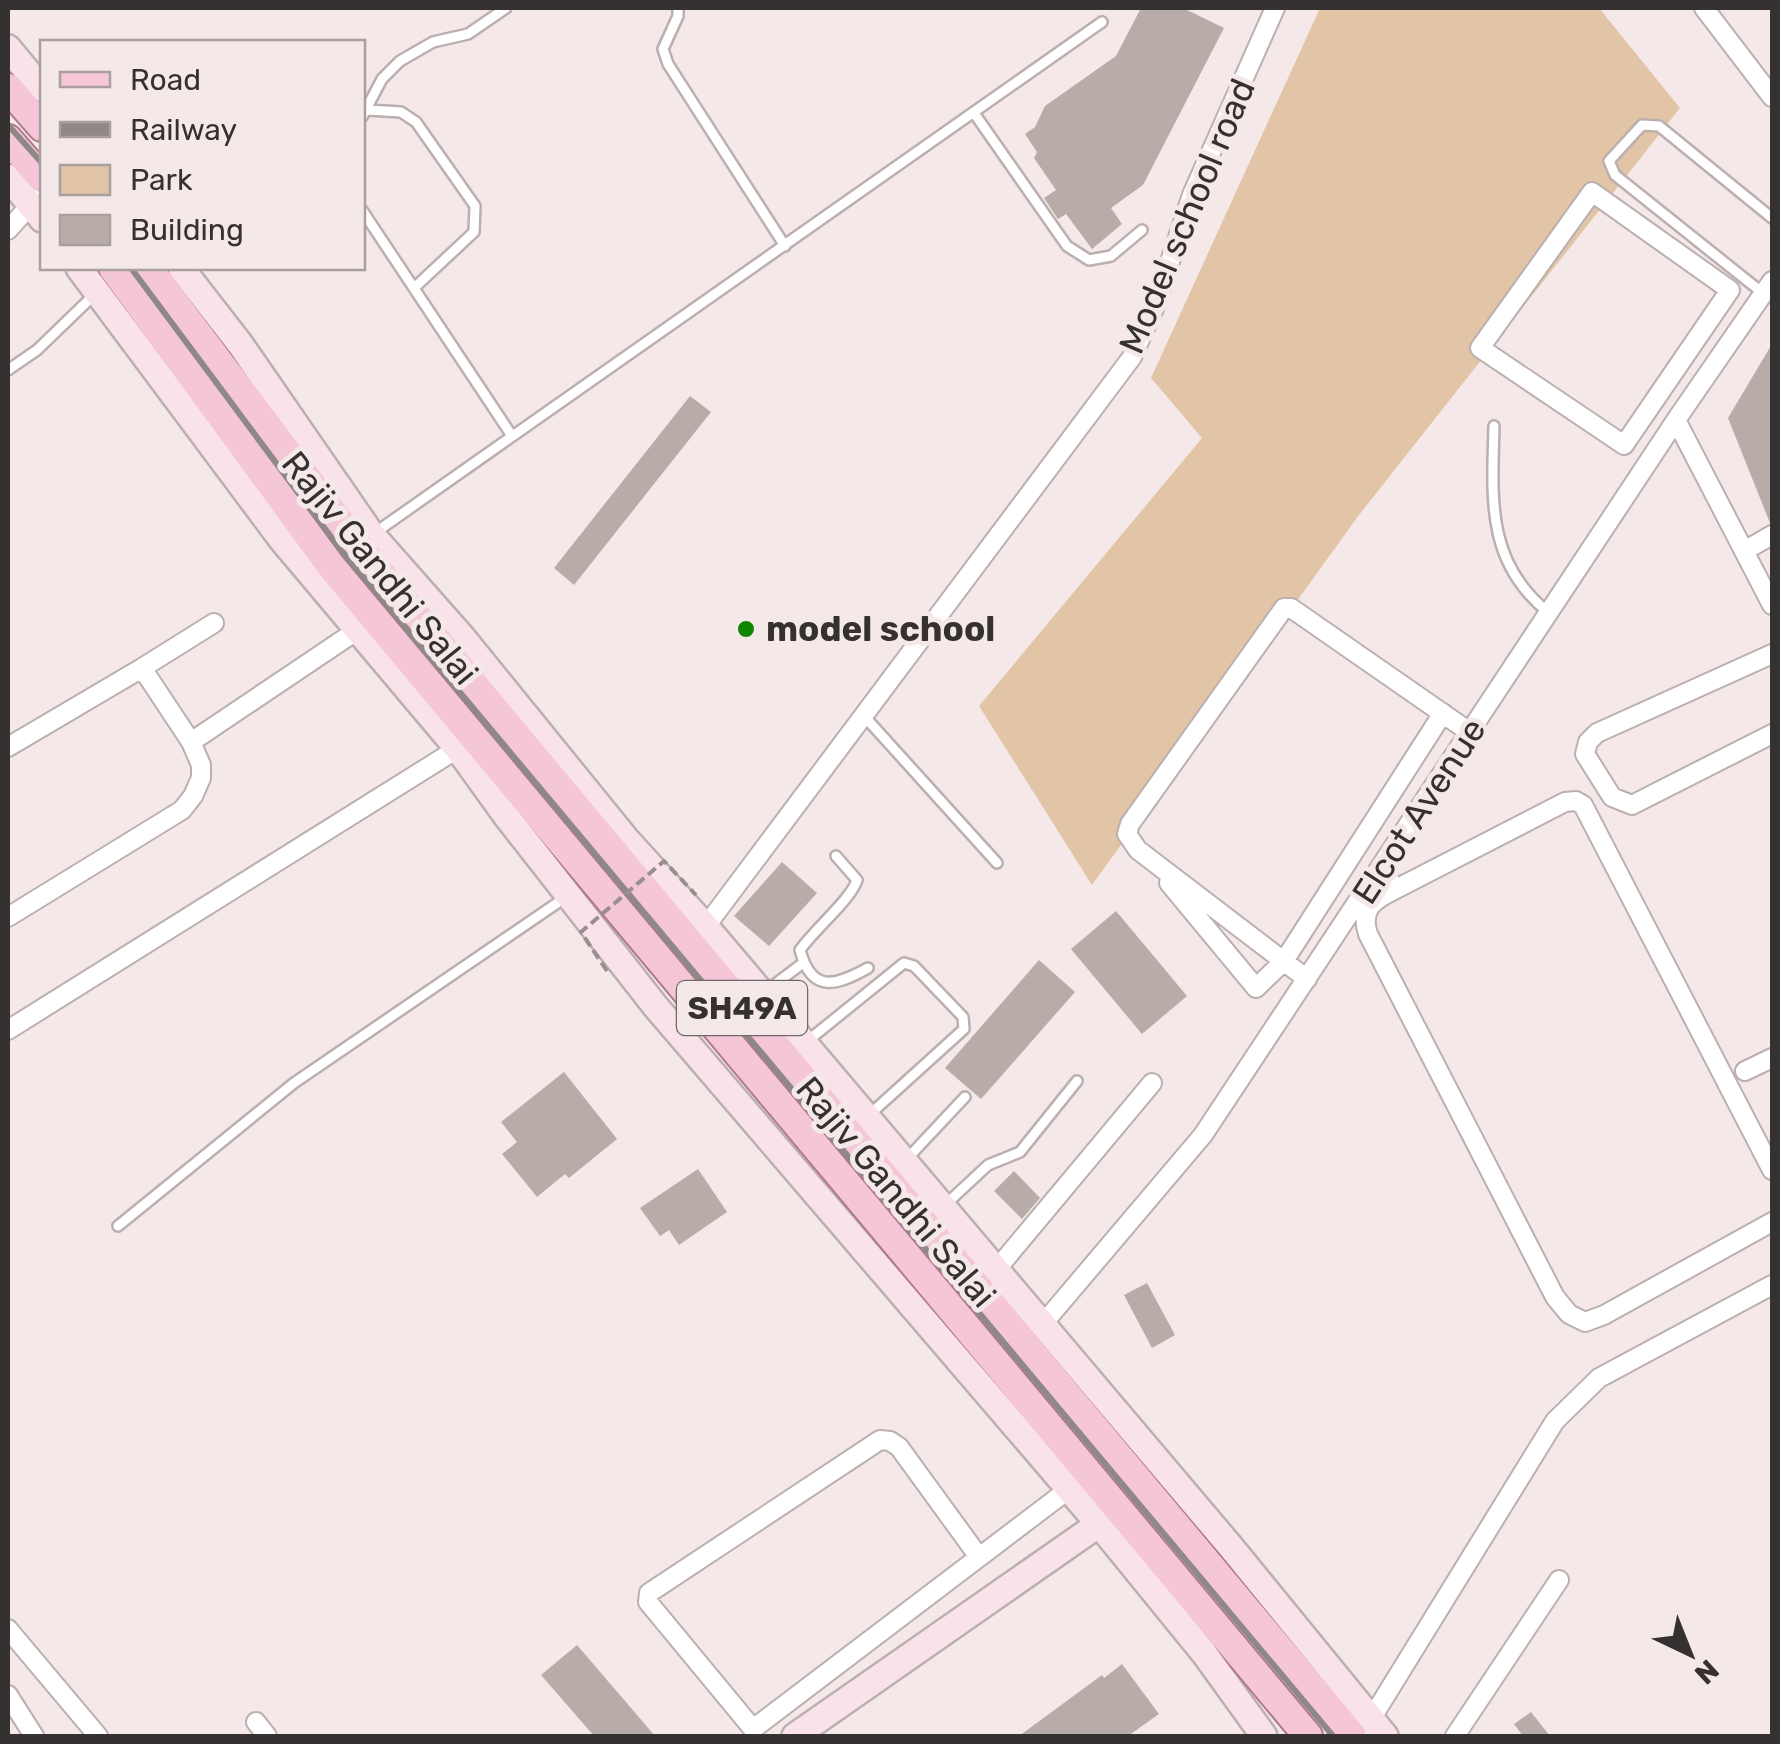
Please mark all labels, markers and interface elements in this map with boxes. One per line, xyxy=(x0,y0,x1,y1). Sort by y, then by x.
legend xyxy=(40,40,365,270)
text: Road xyxy=(130,62,201,98)
street label: Model school road xyxy=(1110,72,1264,360)
text: Railway xyxy=(130,112,237,148)
text: Park xyxy=(130,162,193,198)
text: Building xyxy=(130,212,244,248)
street label: Rajiv Gandhi Salai xyxy=(273,443,487,693)
place label: model school xyxy=(766,608,995,650)
marker: model school xyxy=(735,618,757,640)
street label: Elcot Avenue xyxy=(1343,710,1495,912)
road number: SH49A xyxy=(677,981,807,1035)
street label: Rajiv Gandhi Salai xyxy=(787,1068,1005,1316)
north arrow xyxy=(1640,1604,1740,1704)
text: N xyxy=(1688,1653,1725,1691)

